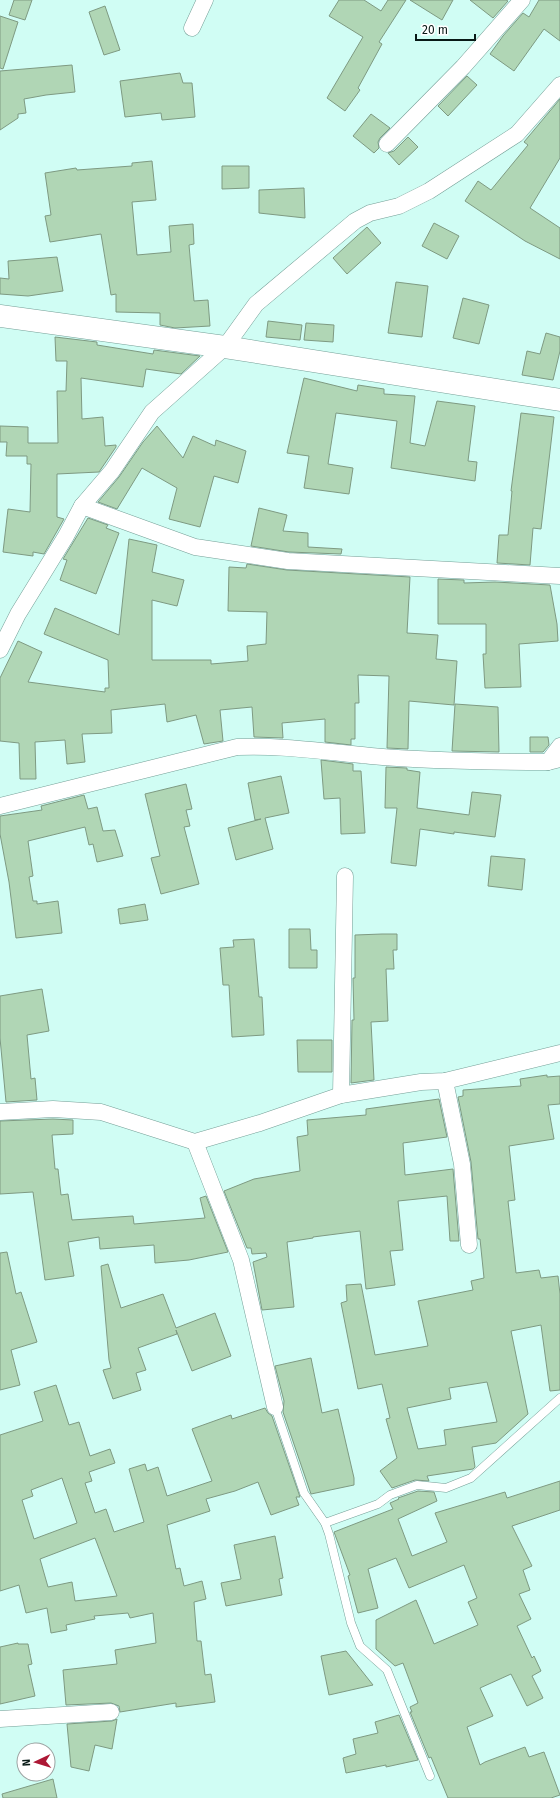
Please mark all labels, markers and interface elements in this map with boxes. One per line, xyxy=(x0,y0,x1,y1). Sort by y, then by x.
scale bar xyxy=(416,16,475,42)
text: 20 m xyxy=(422,23,448,37)
north arrow xyxy=(16,1742,56,1782)
text: N xyxy=(20,1759,33,1767)

